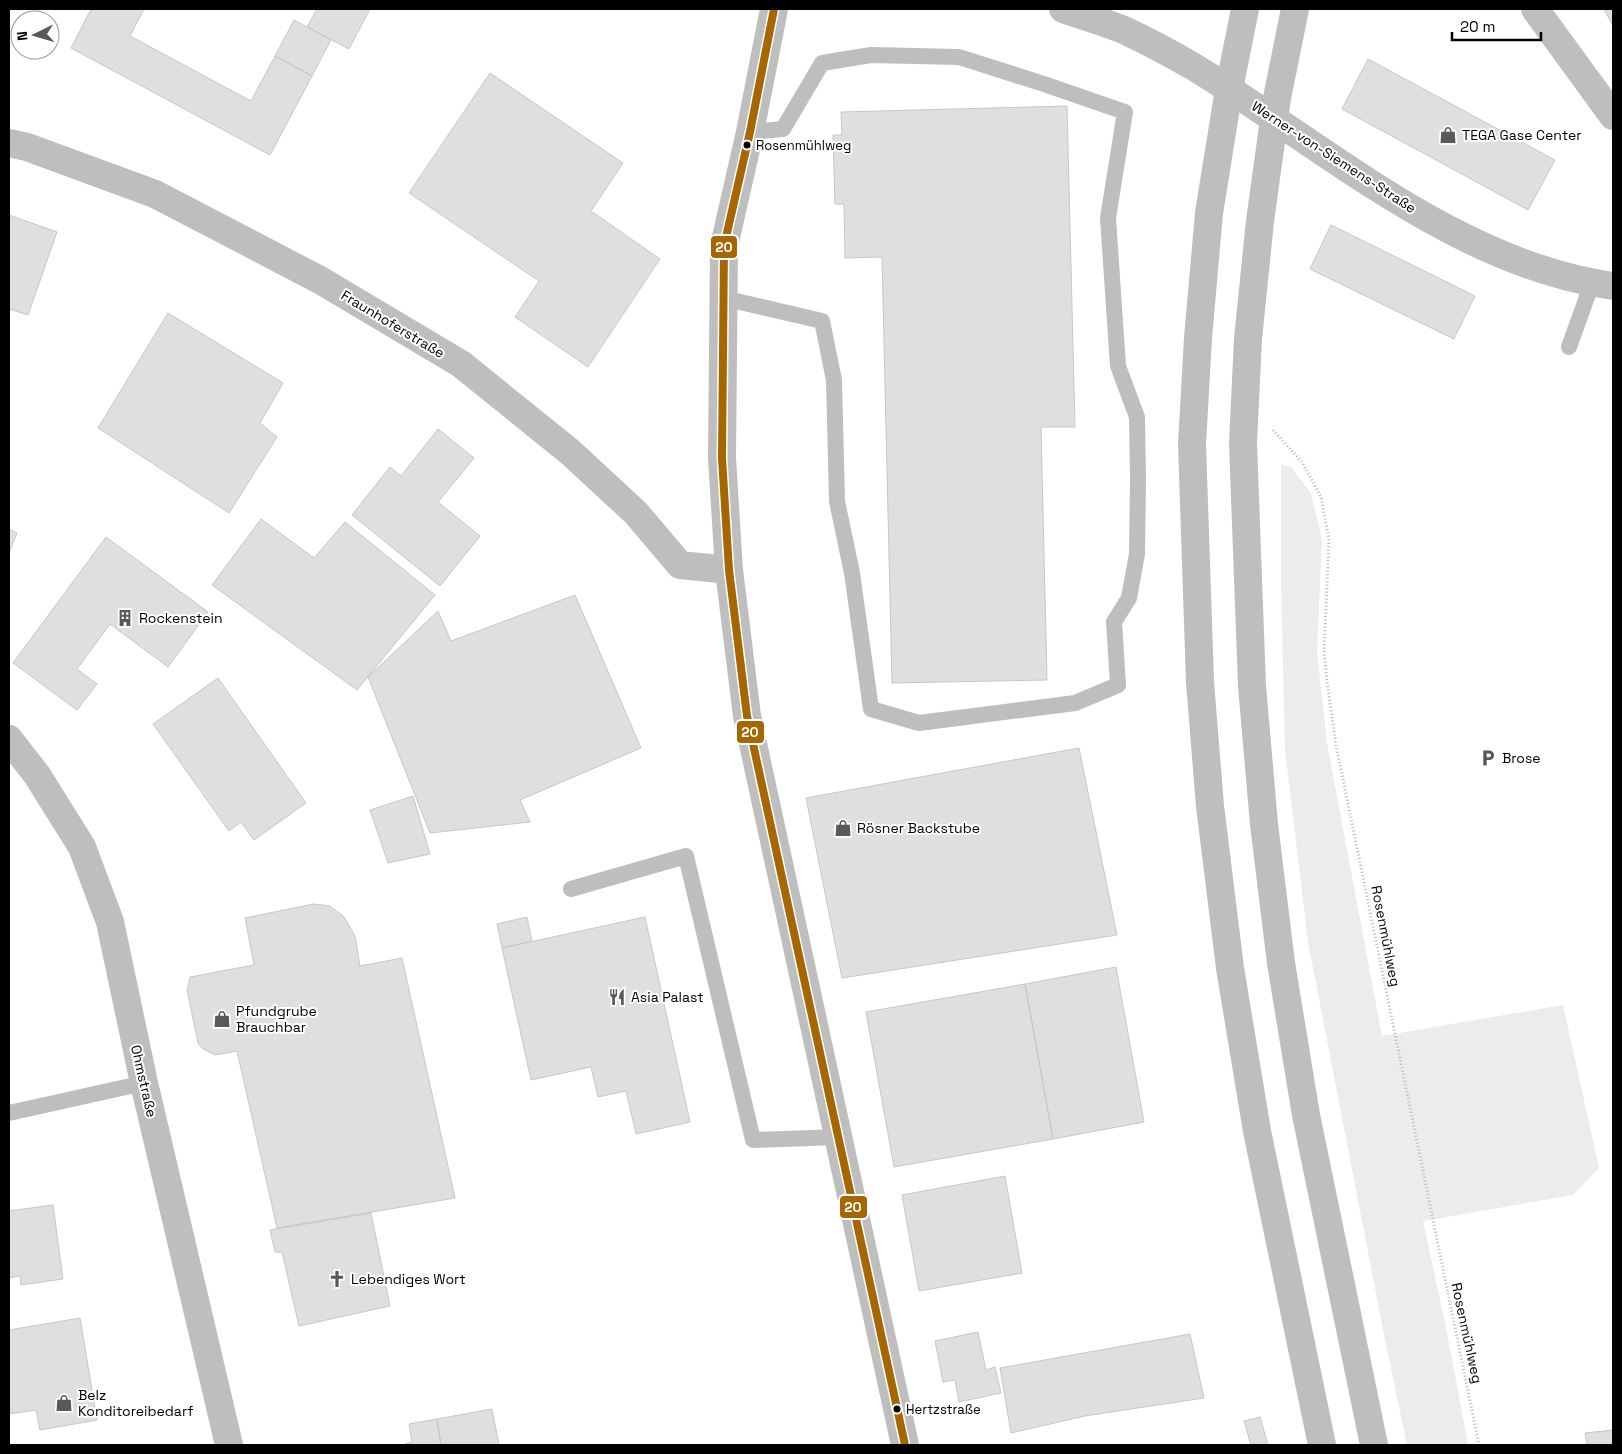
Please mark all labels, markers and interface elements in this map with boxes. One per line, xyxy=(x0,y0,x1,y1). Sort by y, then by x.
north arrow xyxy=(10,10,60,60)
scale bar xyxy=(1452,10,1541,42)
text: 20 m xyxy=(1460,17,1495,36)
text: N xyxy=(13,31,31,42)
street label: Werner-von-Siemens-Straße xyxy=(1248,97,1420,217)
shop icon: TEGA Gase Center xyxy=(1438,125,1458,145)
place label: TEGA Gase Center xyxy=(1462,126,1582,144)
place label: Rosenmühlweg xyxy=(756,137,851,154)
marker: Rosenmühlweg xyxy=(742,140,752,150)
line badge: 20 xyxy=(710,235,738,259)
text: 20 xyxy=(715,238,733,256)
street label: Fraunhoferstraße xyxy=(338,286,448,362)
building icon: Rockenstein xyxy=(115,608,135,628)
place label: Rockenstein xyxy=(139,609,223,627)
line badge: 20 xyxy=(736,720,765,744)
text: 20 xyxy=(741,723,759,741)
parking icon: Brose xyxy=(1478,748,1498,768)
place label: Brose xyxy=(1502,749,1541,767)
shop icon: Rösner Backstube xyxy=(833,818,853,838)
place label: Rösner Backstube xyxy=(857,819,980,837)
street label: Rosenmühlweg xyxy=(1367,884,1405,988)
restaurant icon: Asia Palast xyxy=(607,987,627,1007)
place label: Asia Palast xyxy=(631,988,704,1006)
place label: Pfundgrube Brauchbar xyxy=(236,1002,317,1036)
shop icon: Pfundgrube Brauchbar xyxy=(212,1009,232,1029)
street label: Ohmstraße xyxy=(127,1043,161,1119)
line badge: 20 xyxy=(839,1195,868,1219)
text: 20 xyxy=(844,1198,862,1216)
church icon: Lebendiges Wort xyxy=(327,1269,347,1289)
place label: Lebendiges Wort xyxy=(351,1270,466,1288)
street label: Rosenmühlweg xyxy=(1448,1281,1486,1385)
place label: Belz Konditoreibedarf xyxy=(78,1386,193,1420)
shop icon: Belz Konditoreibedarf xyxy=(54,1393,74,1413)
place label: Hertzstraße xyxy=(906,1401,981,1418)
marker: Hertzstraße xyxy=(892,1404,902,1414)

